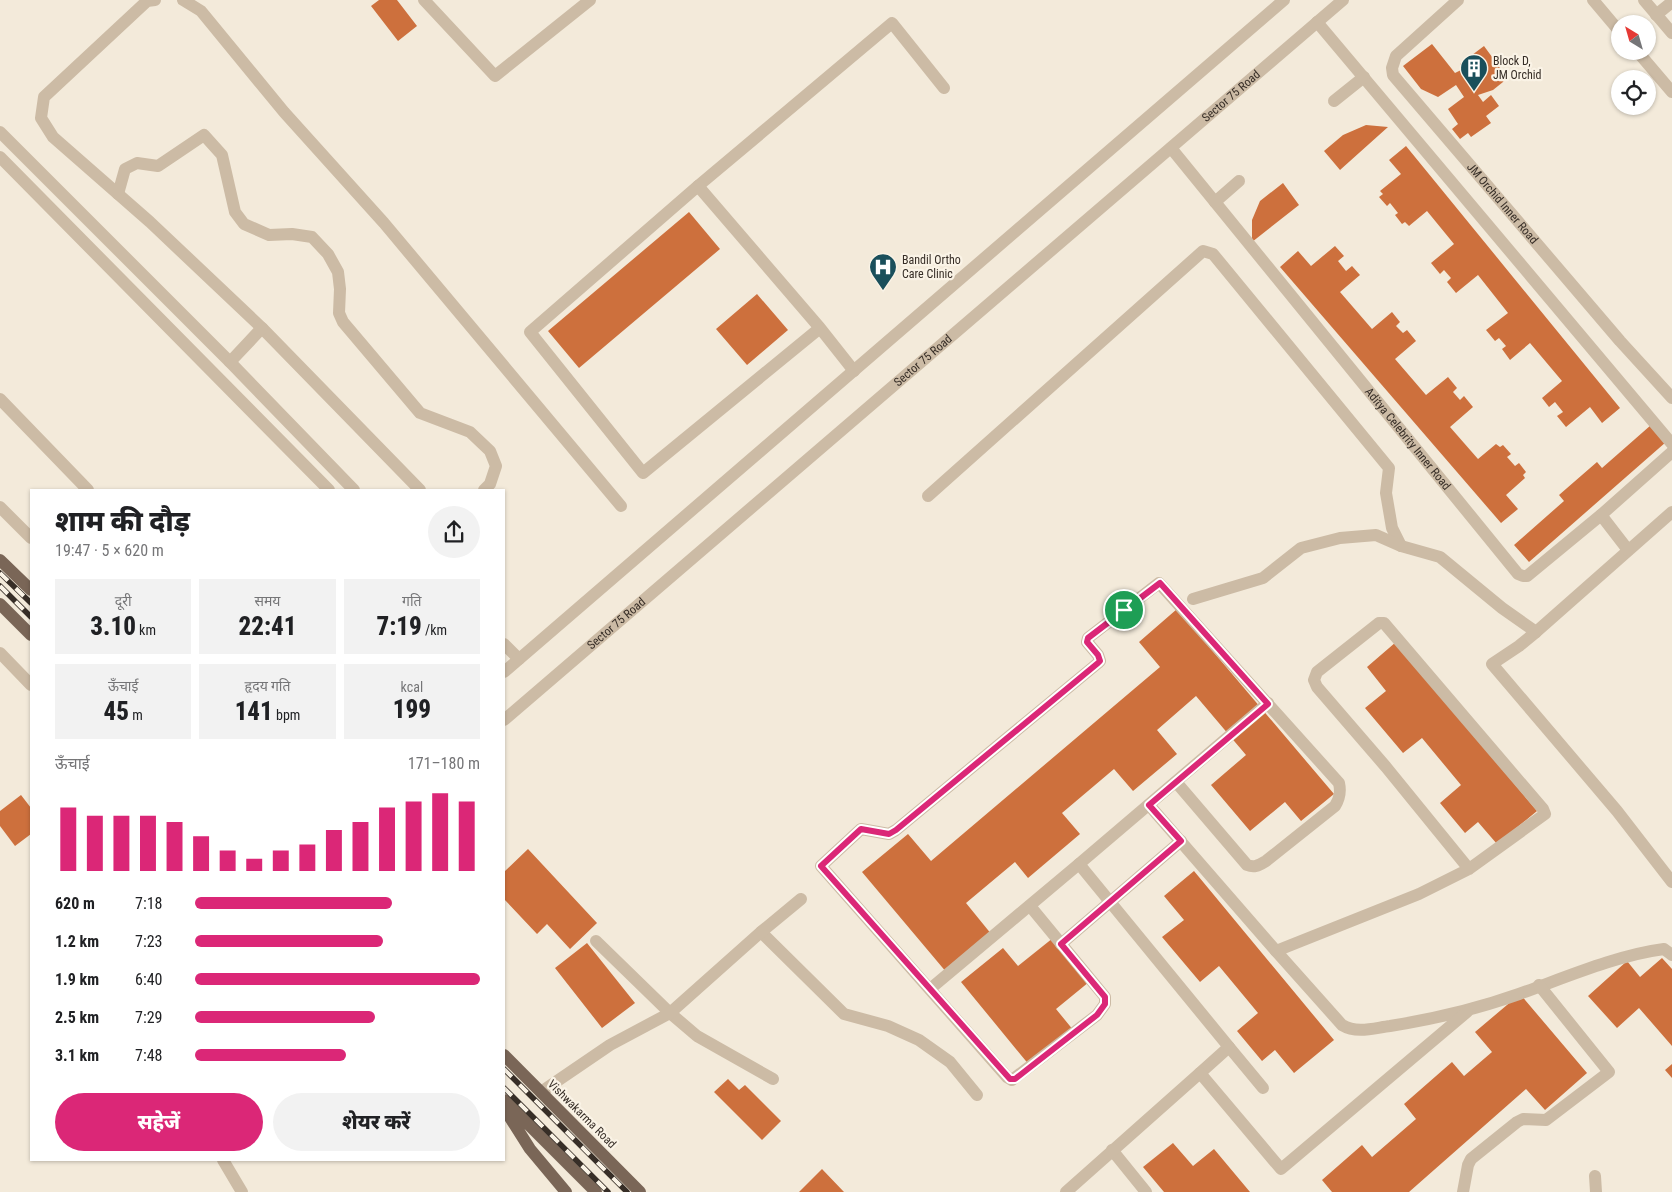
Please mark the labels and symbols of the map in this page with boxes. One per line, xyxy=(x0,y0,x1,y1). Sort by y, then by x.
north arrow xyxy=(1611,15,1656,60)
building icon: Block D, JM Orchid xyxy=(1459,53,1489,92)
place label: Block D, JM Orchid xyxy=(1493,54,1541,82)
street label: Sector 75 Road xyxy=(1199,67,1263,125)
street label: JM Orchid Inner Road xyxy=(1464,160,1541,247)
hospital icon: Bandil Ortho Care Clinic xyxy=(868,252,898,291)
place label: Bandil Ortho Care Clinic xyxy=(902,253,961,281)
street label: Sector 75 Road xyxy=(891,332,955,389)
street label: Aditya Celebrity Inner Road xyxy=(1362,385,1454,493)
pin xyxy=(1103,589,1145,631)
street label: Sector 75 Road xyxy=(584,595,648,652)
street label: Vishwakarma Road xyxy=(545,1077,619,1151)

